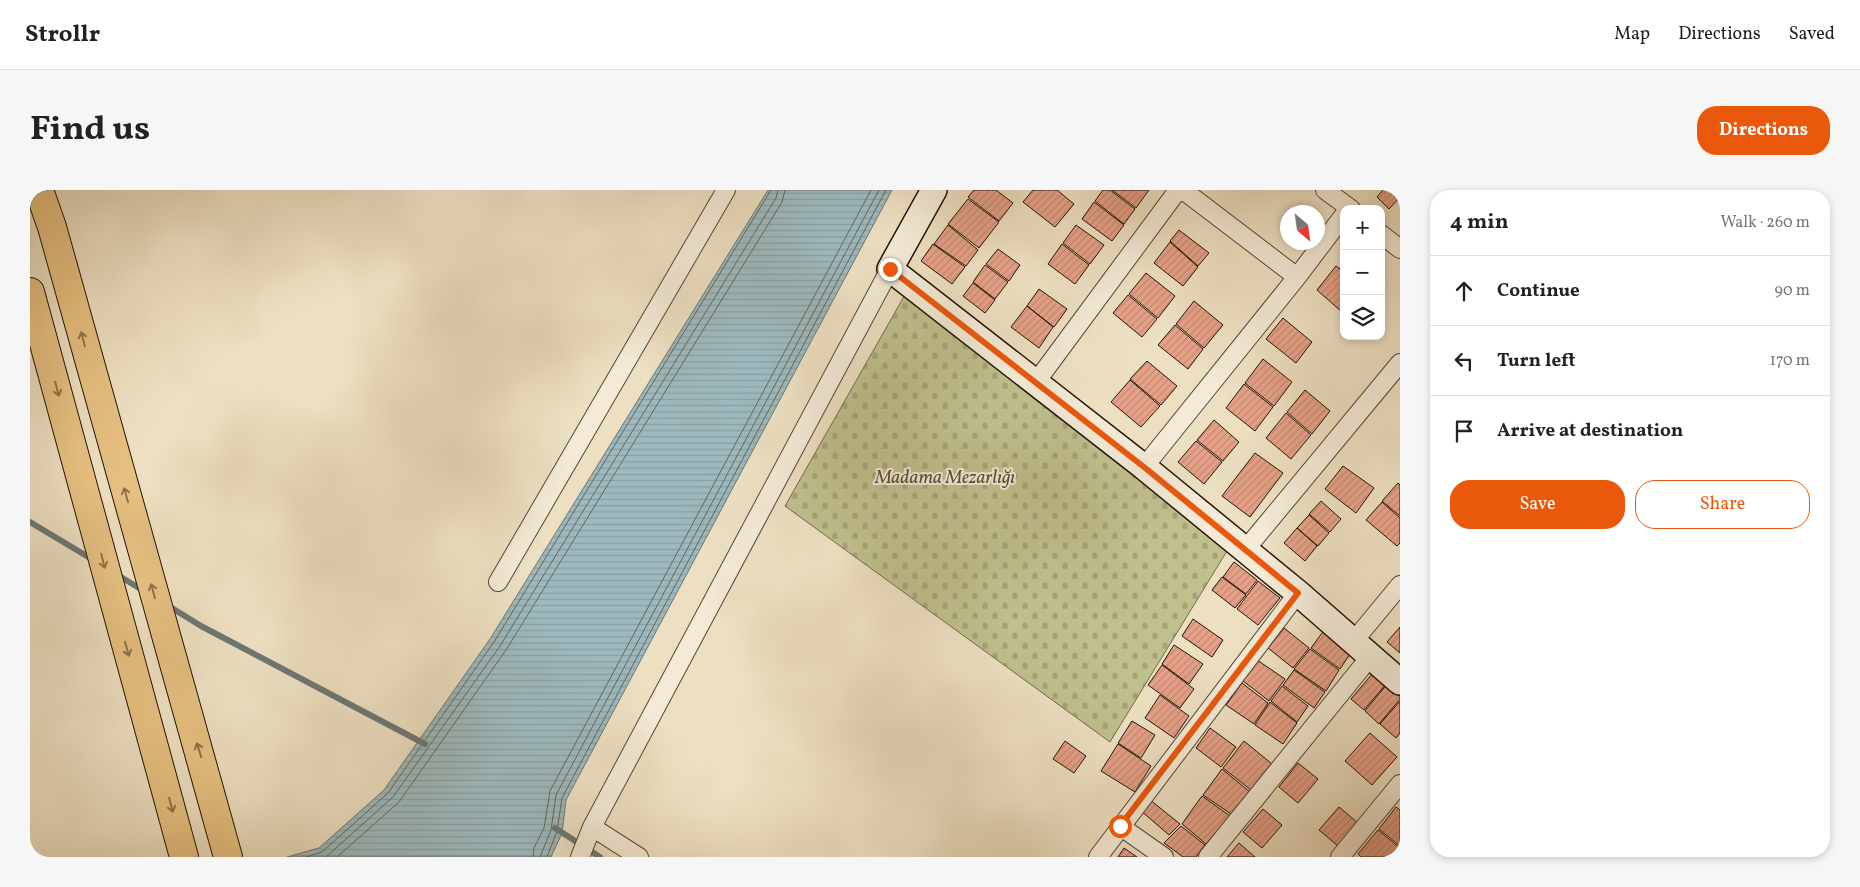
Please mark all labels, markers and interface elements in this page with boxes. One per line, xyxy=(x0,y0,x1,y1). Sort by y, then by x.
text: Strollr xyxy=(25,18,100,52)
text: Map xyxy=(1614,22,1650,47)
text: Directions xyxy=(1678,22,1761,47)
text: Saved xyxy=(1789,22,1835,47)
text: Find us xyxy=(30,106,150,154)
button: Directions xyxy=(1697,106,1830,155)
north arrow xyxy=(1280,205,1325,250)
map controls xyxy=(1340,205,1385,340)
button: + xyxy=(1340,205,1385,250)
text: 4 min xyxy=(1450,208,1509,237)
text: Walk · 260 m xyxy=(1720,212,1810,234)
button: − xyxy=(1340,250,1385,295)
route end xyxy=(879,258,902,281)
icon: ahead xyxy=(1450,277,1478,305)
text: Continue xyxy=(1497,278,1580,304)
text: 90 m xyxy=(1774,280,1810,302)
button: layers xyxy=(1340,295,1385,340)
one-way arrow xyxy=(77,331,87,347)
icon: left xyxy=(1450,347,1478,375)
text: Turn left xyxy=(1497,348,1576,374)
text: 170 m xyxy=(1770,350,1810,372)
one-way arrow xyxy=(53,381,62,397)
icon: arrive xyxy=(1450,417,1478,445)
text: Arrive at destination xyxy=(1497,418,1683,444)
park label: Madama Mezarlığı xyxy=(874,465,1015,491)
button: Save xyxy=(1450,480,1625,529)
button: Share xyxy=(1635,480,1810,529)
one-way arrow xyxy=(121,488,130,504)
one-way arrow xyxy=(99,553,109,569)
one-way arrow xyxy=(147,583,157,599)
one-way arrow xyxy=(123,640,132,656)
one-way arrow xyxy=(194,742,204,758)
one-way arrow xyxy=(166,797,176,813)
route start xyxy=(1109,815,1132,838)

